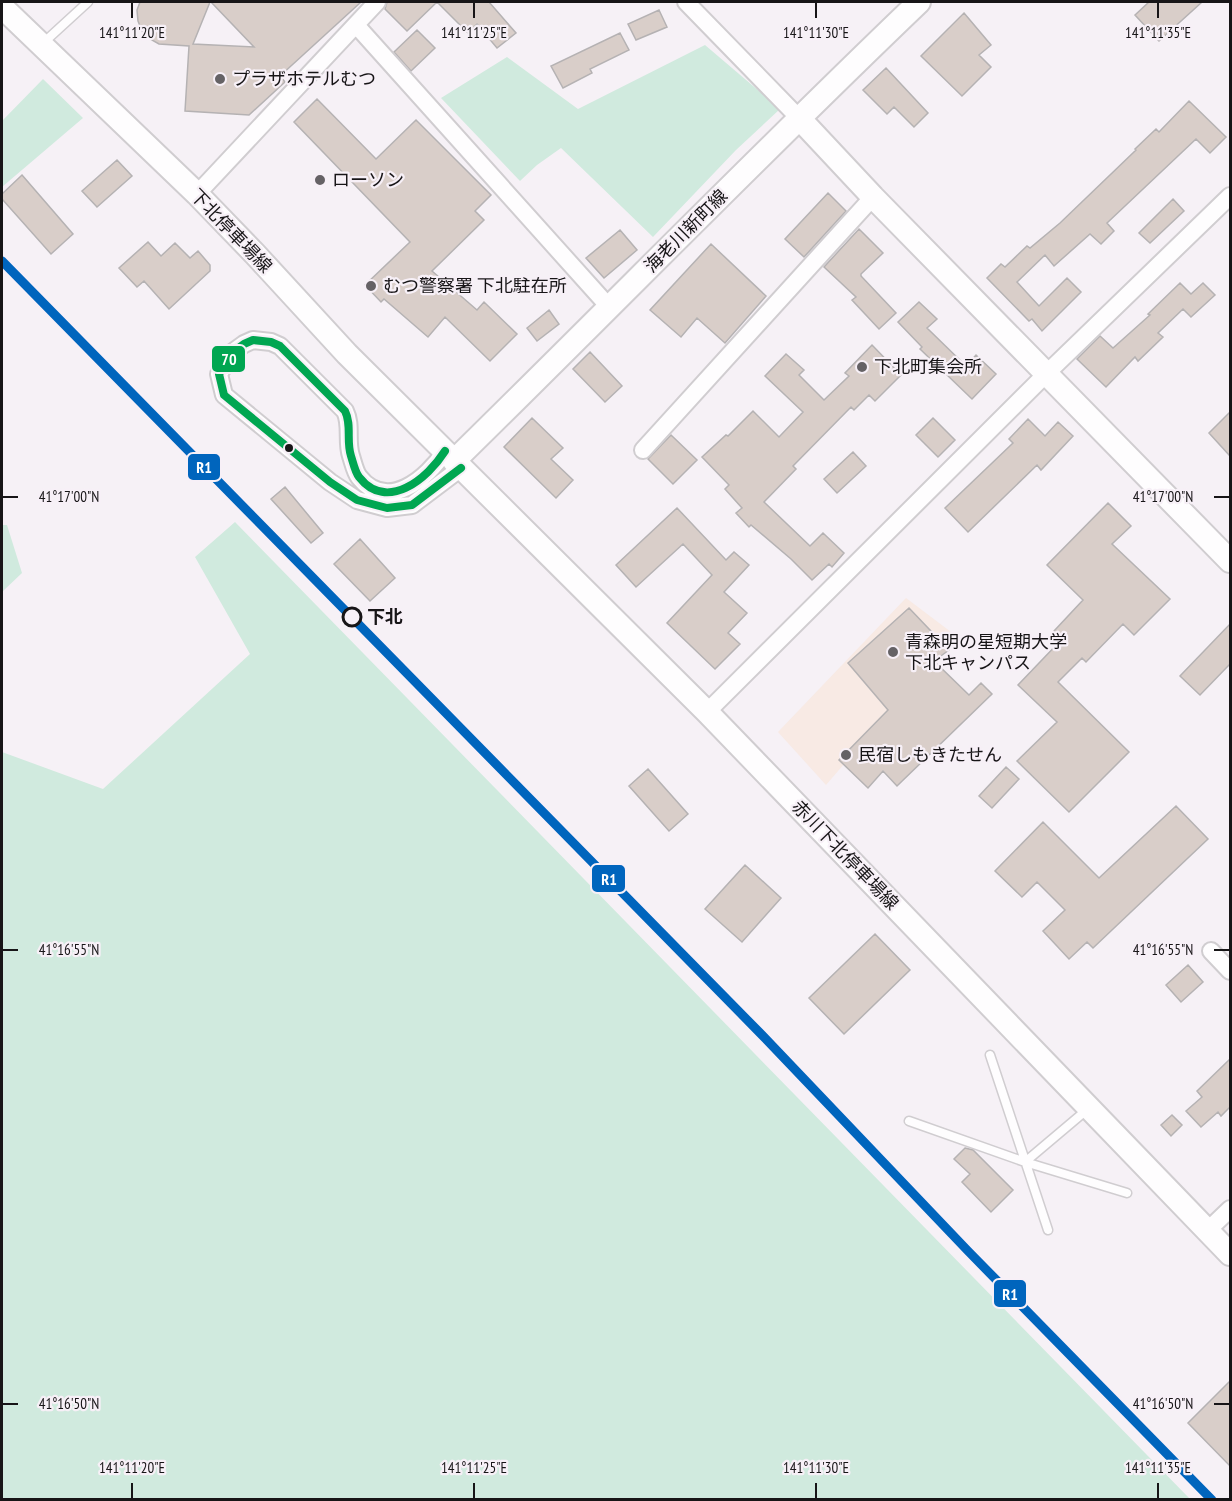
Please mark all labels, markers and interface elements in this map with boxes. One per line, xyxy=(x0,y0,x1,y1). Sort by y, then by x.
text: 141°11'20"E xyxy=(99,23,165,42)
text: 141°11'25"E xyxy=(441,23,507,42)
text: 141°11'30"E xyxy=(783,23,849,42)
text: 141°11'35"E xyxy=(1125,23,1191,42)
place label: プラザホテルむつ xyxy=(232,67,376,90)
marker: プラザホテルむつ xyxy=(213,72,227,86)
place label: ローソン xyxy=(332,168,404,191)
marker: ローソン xyxy=(313,173,327,187)
street label: 下北停車場線 xyxy=(186,184,277,277)
street label: 海老川新町線 xyxy=(639,184,732,277)
place label: むつ警察署 下北駐在所 xyxy=(383,274,567,297)
marker: むつ警察署 下北駐在所 xyxy=(364,279,378,293)
line badge: 70 xyxy=(211,345,246,373)
text: 70 xyxy=(221,349,237,369)
place label: 下北町集会所 xyxy=(874,355,982,378)
marker: 下北町集会所 xyxy=(855,360,869,374)
unlabelled marker xyxy=(283,442,295,454)
line badge: R1 xyxy=(187,453,221,481)
text: R1 xyxy=(196,457,212,477)
text: 41°17'00"N xyxy=(39,487,99,506)
text: 41°17'00"N xyxy=(1133,487,1193,506)
place label: 下北 xyxy=(367,605,403,628)
marker: 下北 xyxy=(342,607,362,627)
place label: 青森明の星短期大学 下北キャンパス xyxy=(905,630,1067,674)
marker: 青森明の星短期大学 下北キャンパス xyxy=(886,645,900,659)
place label: 民宿しもきたせん xyxy=(858,743,1002,766)
marker: 民宿しもきたせん xyxy=(839,748,853,762)
street label: 赤川下北停車場線 xyxy=(787,795,904,914)
line badge: R1 xyxy=(591,864,626,893)
text: R1 xyxy=(601,869,617,889)
text: 41°16'55"N xyxy=(39,940,99,959)
text: 41°16'55"N xyxy=(1133,940,1193,959)
line badge: R1 xyxy=(993,1279,1027,1308)
text: R1 xyxy=(1002,1284,1018,1304)
text: 41°16'50"N xyxy=(39,1394,99,1413)
text: 41°16'50"N xyxy=(1133,1394,1193,1413)
text: 141°11'20"E xyxy=(99,1458,165,1477)
text: 141°11'25"E xyxy=(441,1458,507,1477)
text: 141°11'30"E xyxy=(783,1458,849,1477)
text: 141°11'35"E xyxy=(1125,1458,1191,1477)

